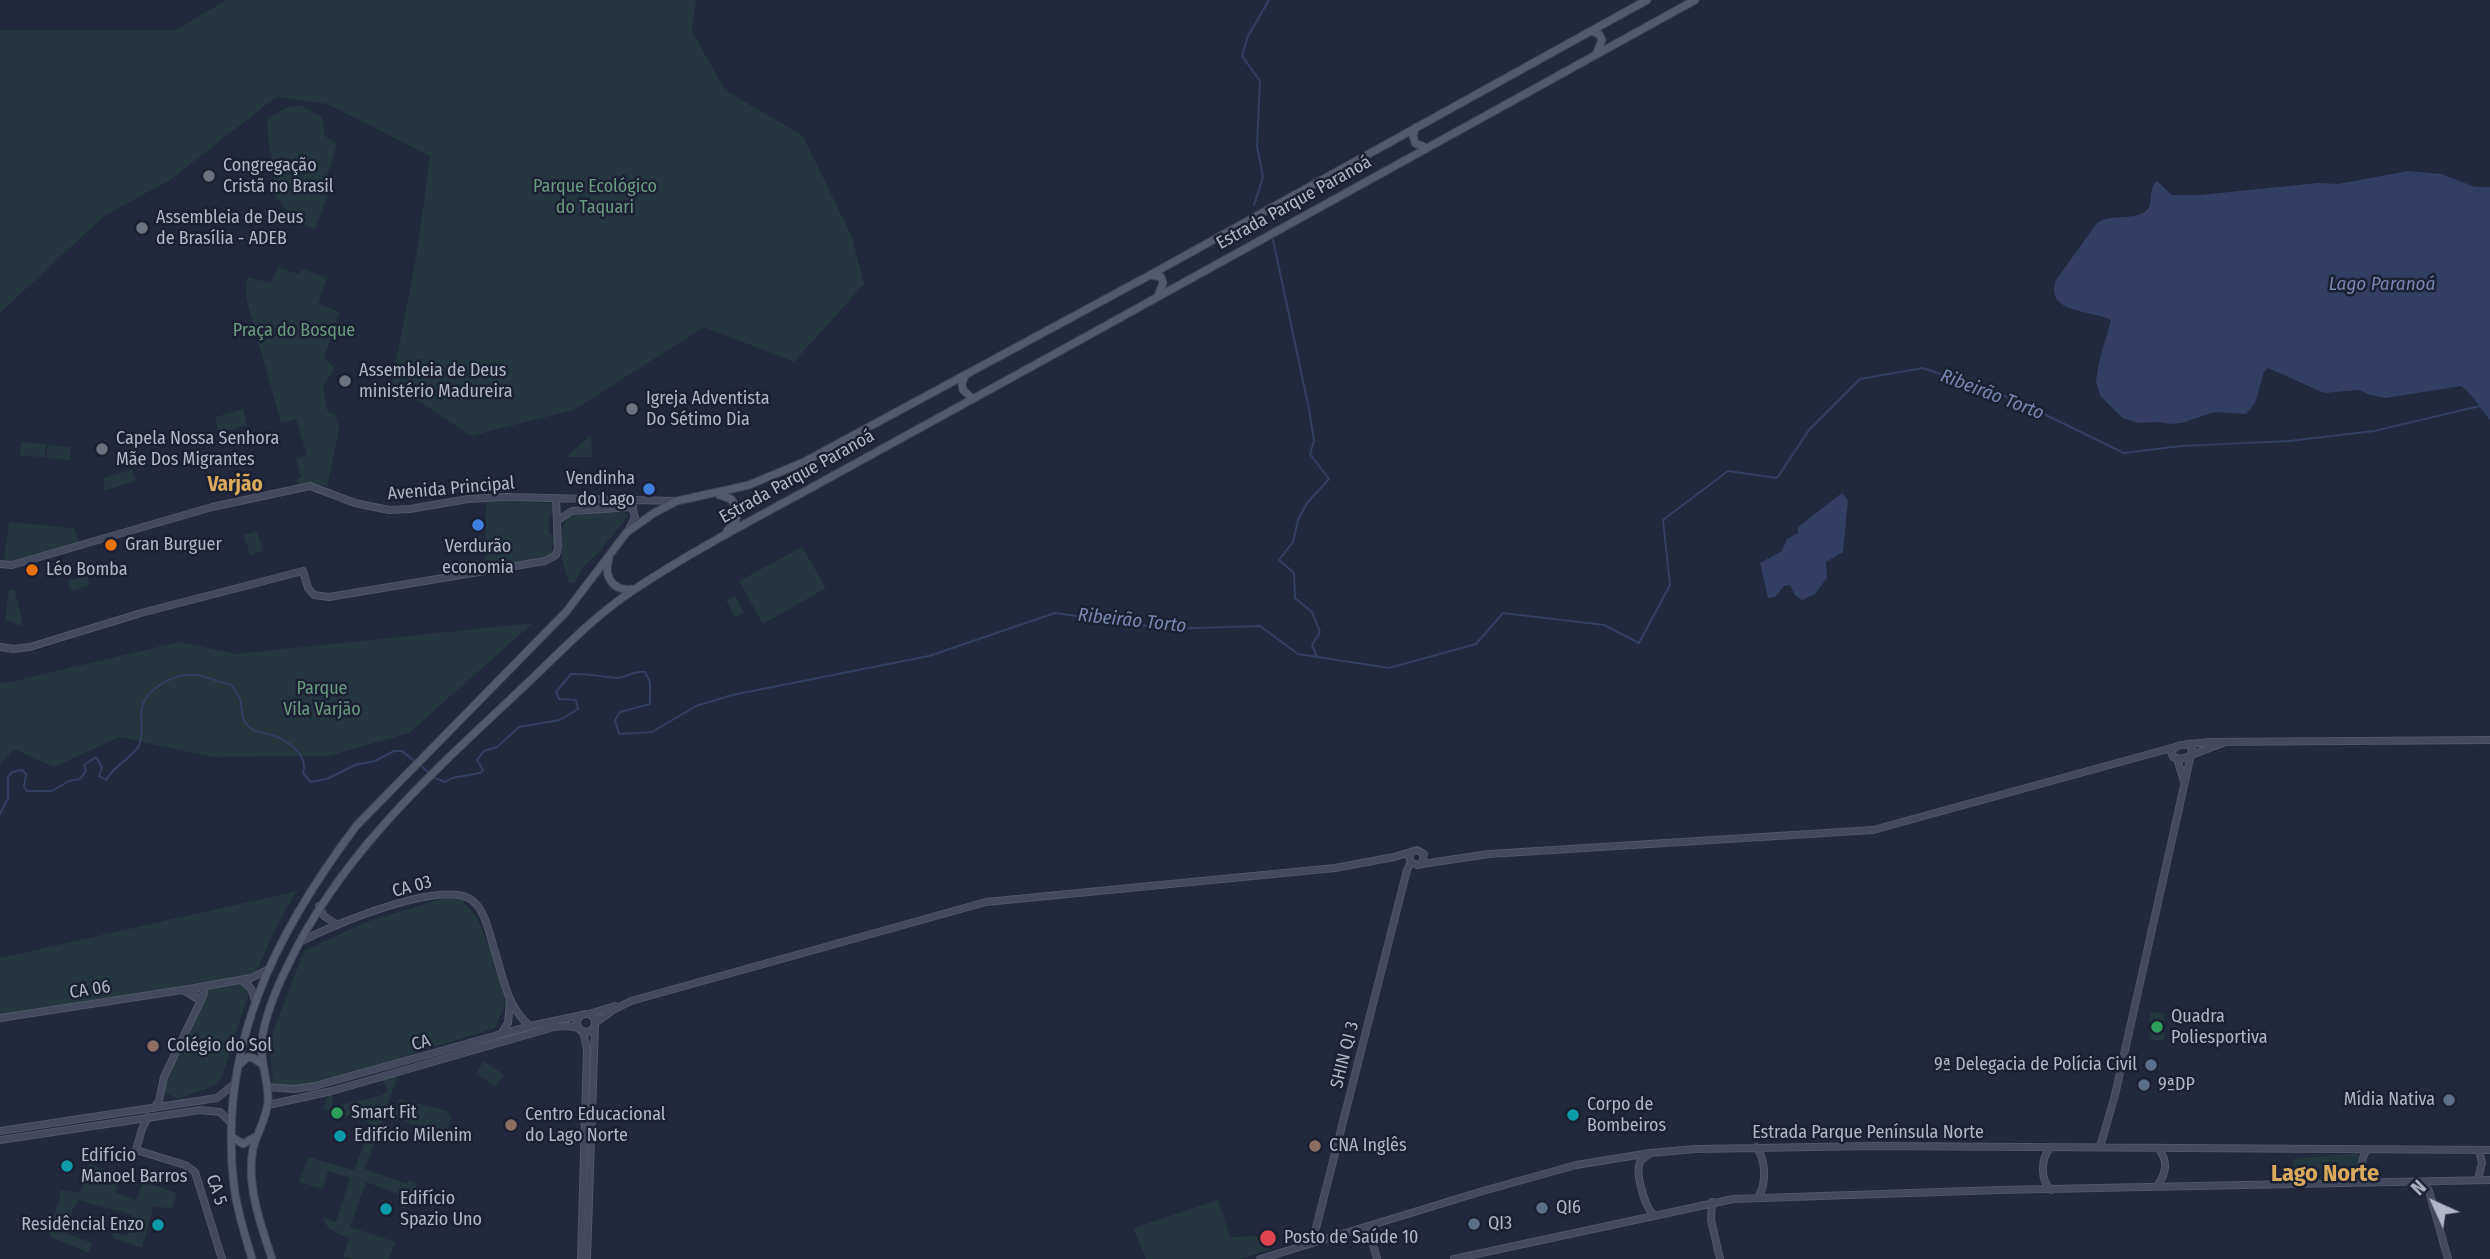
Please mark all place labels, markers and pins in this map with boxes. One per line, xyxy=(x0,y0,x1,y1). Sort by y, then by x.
place label: Congregação Cristã no Brasil xyxy=(223,155,334,198)
marker: Congregação Cristã no Brasil xyxy=(201,168,217,184)
place label: Assembleia de Deus de Brasília - ADEB xyxy=(156,207,303,249)
marker: Assembleia de Deus de Brasília - ADEB xyxy=(134,220,150,236)
place label: Assembleia de Deus ministério Madureira xyxy=(359,360,513,402)
marker: Assembleia de Deus ministério Madureira xyxy=(337,373,353,389)
place label: Igreja Adventista Do Sétimo Dia xyxy=(646,388,770,430)
marker: Igreja Adventista Do Sétimo Dia xyxy=(624,401,640,417)
place label: Capela Nossa Senhora Mãe Dos Migrantes xyxy=(116,428,279,471)
marker: Capela Nossa Senhora Mãe Dos Migrantes xyxy=(94,441,110,457)
place label: Vendinha do Lago xyxy=(566,468,635,510)
marker: Vendinha do Lago xyxy=(641,481,657,497)
marker: Verdurão economia xyxy=(470,517,486,533)
place label: Gran Burguer xyxy=(125,534,222,556)
place label: Verdurão economia xyxy=(442,536,514,578)
marker: Gran Burguer xyxy=(103,537,119,553)
place label: Léo Bomba xyxy=(46,559,128,581)
marker: Léo Bomba xyxy=(24,562,40,578)
place label: Quadra Poliesportiva xyxy=(2171,1006,2268,1048)
marker: Quadra Poliesportiva xyxy=(2149,1019,2165,1035)
place label: Colégio do Sol xyxy=(167,1035,272,1057)
marker: Colégio do Sol xyxy=(145,1038,161,1054)
place label: 9ª Delegacia de Polícia Civil xyxy=(1934,1054,2137,1076)
marker: 9ª Delegacia de Polícia Civil xyxy=(2143,1057,2159,1073)
place label: 9ªDP xyxy=(2158,1074,2195,1096)
marker: 9ªDP xyxy=(2136,1077,2152,1093)
place label: Mídia Nativa xyxy=(2344,1089,2435,1111)
marker: Mídia Nativa xyxy=(2441,1092,2457,1108)
place label: Corpo de Bombeiros xyxy=(1587,1094,1666,1136)
place label: Smart Fit xyxy=(351,1102,417,1124)
place label: Centro Educacional do Lago Norte xyxy=(525,1104,666,1146)
marker: Smart Fit xyxy=(329,1105,345,1121)
marker: Corpo de Bombeiros xyxy=(1565,1107,1581,1123)
marker: Centro Educacional do Lago Norte xyxy=(503,1117,519,1133)
place label: Edifício Milenim xyxy=(354,1125,472,1147)
marker: Edifício Milenim xyxy=(332,1128,348,1144)
place label: CNA Inglês xyxy=(1329,1135,1407,1157)
marker: CNA Inglês xyxy=(1307,1138,1323,1154)
place label: Edifício Manoel Barros xyxy=(81,1145,187,1188)
marker: Edifício Manoel Barros xyxy=(59,1158,75,1174)
place label: Edifício Spazio Uno xyxy=(400,1188,482,1230)
place label: QI6 xyxy=(1556,1197,1581,1219)
marker: QI6 xyxy=(1534,1200,1550,1216)
marker: Edifício Spazio Uno xyxy=(378,1201,394,1217)
place label: QI3 xyxy=(1488,1213,1512,1235)
place label: Residêncial Enzo xyxy=(21,1214,144,1236)
marker: QI3 xyxy=(1466,1216,1482,1232)
marker: Residêncial Enzo xyxy=(150,1217,166,1233)
place label: Posto de Saúde 10 xyxy=(1284,1227,1418,1249)
marker: Posto de Saúde 10 xyxy=(1258,1228,1278,1248)

